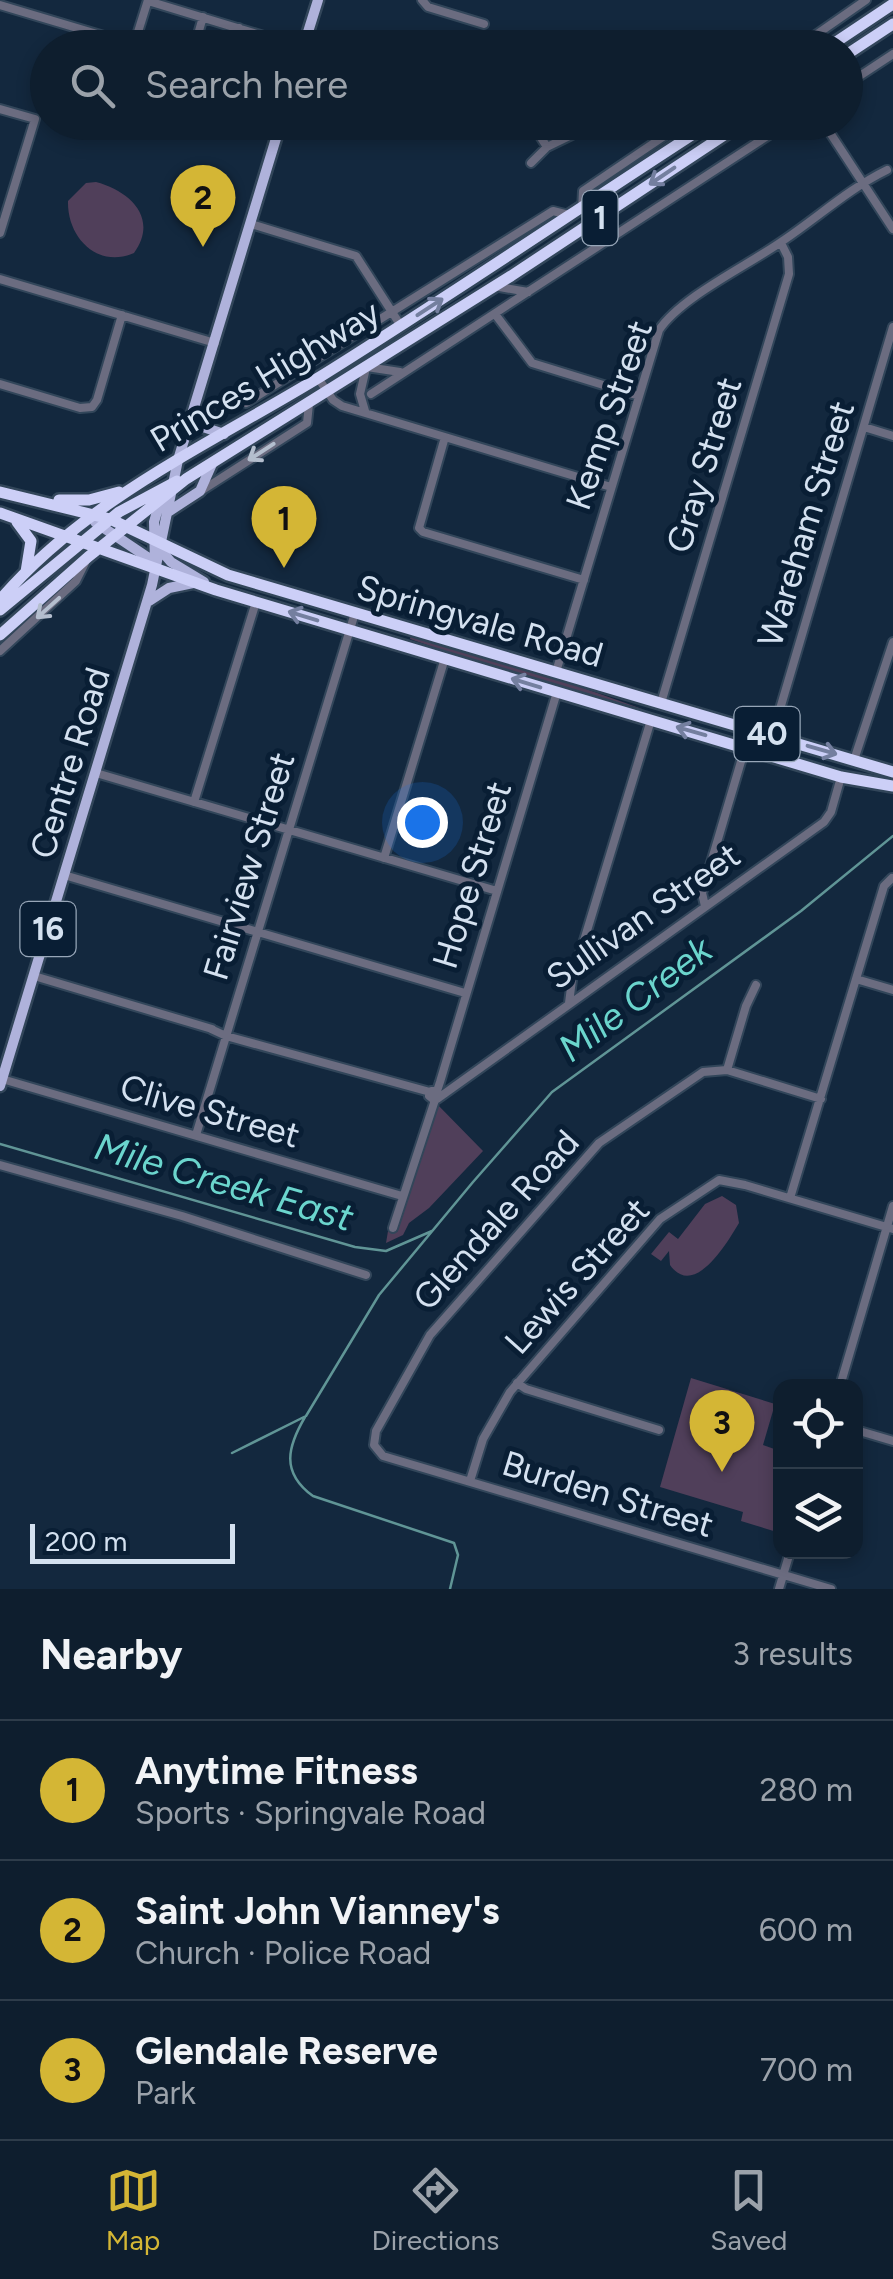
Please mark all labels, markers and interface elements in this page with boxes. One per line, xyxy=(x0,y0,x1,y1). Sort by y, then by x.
search box xyxy=(30,30,863,140)
icon: search xyxy=(65,58,120,113)
text: Search here xyxy=(145,62,348,108)
pin: 2 xyxy=(170,164,236,247)
one-way arrow xyxy=(649,166,677,187)
road number: 1 xyxy=(582,191,618,245)
street label: Princes Highway xyxy=(143,291,388,461)
one-way arrow xyxy=(416,297,444,318)
street label: Kemp Street xyxy=(557,315,661,515)
street label: Gray Street xyxy=(657,372,751,558)
street label: Wareham Street xyxy=(749,396,863,652)
one-way arrow xyxy=(247,442,276,463)
pin: 1 xyxy=(252,486,316,568)
street label: Springvale Road xyxy=(352,566,608,676)
one-way arrow xyxy=(36,596,61,619)
one-way arrow xyxy=(287,606,319,624)
street label: Centre Road xyxy=(21,663,119,863)
one-way arrow xyxy=(511,673,543,691)
road number: 40 xyxy=(734,707,800,761)
one-way arrow xyxy=(675,721,707,739)
one-way arrow xyxy=(805,742,837,761)
street label: Fairview Street xyxy=(194,747,304,985)
street label: Hope Street xyxy=(424,777,520,973)
your location xyxy=(397,797,448,848)
street label: Sullivan Street xyxy=(538,834,748,998)
road number: 16 xyxy=(20,902,76,956)
water label: Mile Creek xyxy=(549,926,722,1072)
street label: Clive Street xyxy=(115,1065,305,1157)
street label: Glendale Road xyxy=(404,1121,588,1319)
water label: Mile Creek East xyxy=(89,1123,359,1241)
street label: Lewis Street xyxy=(496,1189,658,1363)
map controls xyxy=(773,1379,863,1559)
button: locate xyxy=(773,1379,863,1469)
pin: 3 xyxy=(690,1390,754,1472)
street label: Burden Street xyxy=(497,1442,719,1546)
button: layers xyxy=(773,1469,863,1559)
scale bar xyxy=(30,1519,235,1564)
text: 200 m xyxy=(45,1524,127,1558)
text: Nearby xyxy=(40,1629,182,1680)
text: 3 results xyxy=(733,1635,853,1673)
text: Anytime Fitness xyxy=(135,1748,418,1794)
text: 1 xyxy=(66,1771,79,1809)
text: 280 m xyxy=(760,1771,853,1809)
text: Sports · Springvale Road xyxy=(135,1794,486,1832)
text: Saint John Vianney's xyxy=(135,1888,499,1934)
text: 2 xyxy=(63,1911,82,1949)
text: 600 m xyxy=(759,1911,853,1949)
text: Church · Police Road xyxy=(135,1934,431,1972)
text: Glendale Reserve xyxy=(135,2028,438,2074)
text: 3 xyxy=(64,2051,81,2089)
text: 700 m xyxy=(760,2051,853,2089)
text: Park xyxy=(135,2074,196,2112)
tab: Map xyxy=(106,2163,161,2257)
tab: Directions xyxy=(372,2163,499,2257)
tab: Saved xyxy=(710,2163,787,2257)

